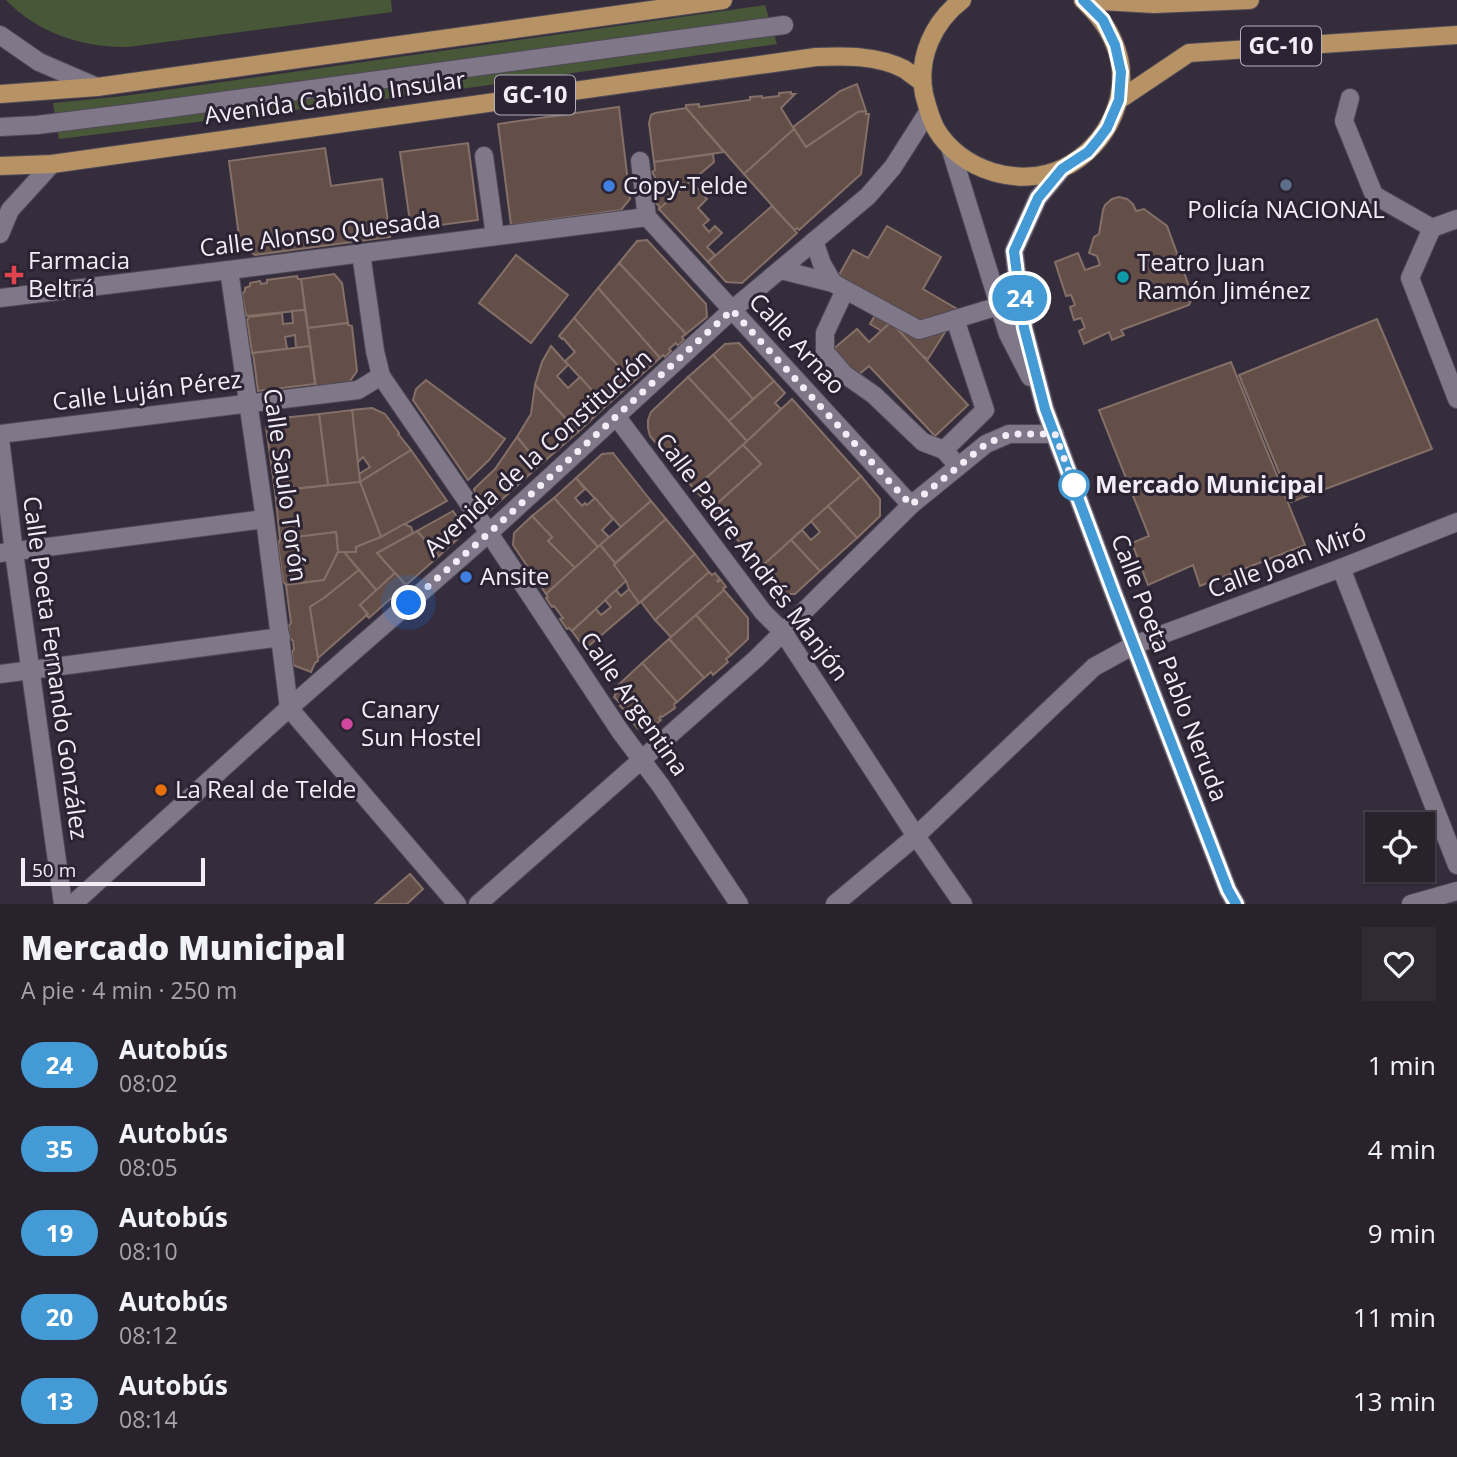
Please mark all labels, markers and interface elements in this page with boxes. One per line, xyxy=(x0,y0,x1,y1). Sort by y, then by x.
road number: GC-10 xyxy=(1241,26,1321,66)
street label: Avenida Cabildo Insular xyxy=(202,62,468,131)
road number: GC-10 xyxy=(495,76,575,114)
place label: Copy-Telde xyxy=(623,168,748,201)
marker: Policía NACIONAL xyxy=(1278,177,1294,193)
marker: Copy-Telde xyxy=(601,178,617,194)
place label: Policía NACIONAL xyxy=(1187,192,1385,225)
street label: Calle Alonso Quesada xyxy=(197,201,442,264)
place label: Farmacia Beltrá xyxy=(28,243,130,304)
place label: Teatro Juan Ramón Jiménez xyxy=(1137,245,1310,306)
marker: Farmacia Beltrá xyxy=(6,267,22,283)
marker: Teatro Juan Ramón Jiménez xyxy=(1115,269,1131,285)
line badge: 24 xyxy=(988,275,1052,321)
text: 24 xyxy=(1006,281,1034,314)
street label: Calle Arnao xyxy=(742,285,854,401)
street label: Avenida de la Constitución xyxy=(416,341,658,563)
street label: Calle Luján Pérez xyxy=(50,362,243,417)
street label: Calle Saulo Torón xyxy=(257,386,316,584)
street label: Calle Padre Andrés Manjón xyxy=(649,425,857,687)
place label: Mercado Municipal xyxy=(1095,467,1324,500)
marker: Mercado Municipal xyxy=(1059,470,1089,500)
street label: Calle Poeta Fernando González xyxy=(16,494,97,842)
street label: Calle Joan Miró xyxy=(1202,514,1370,605)
street label: Calle Poeta Pablo Neruda xyxy=(1104,529,1237,806)
place label: Ansite xyxy=(480,559,549,592)
marker: Ansite xyxy=(458,569,474,585)
your location xyxy=(391,585,426,620)
street label: Calle Argentina xyxy=(573,624,697,782)
place label: Canary Sun Hostel xyxy=(361,692,482,753)
marker: Canary Sun Hostel xyxy=(339,716,355,732)
place label: La Real de Telde xyxy=(175,772,356,805)
marker: La Real de Telde xyxy=(153,782,169,798)
map controls xyxy=(1365,812,1435,882)
button: locate xyxy=(1365,812,1435,882)
scale bar xyxy=(21,855,205,887)
text: 50 m xyxy=(32,857,76,883)
text: Mercado Municipal xyxy=(21,925,346,970)
button: heart xyxy=(1362,927,1436,1001)
text: A pie · 4 min · 250 m xyxy=(21,974,237,1006)
text: Autobús xyxy=(119,1031,228,1067)
text: 1 min xyxy=(1368,1047,1436,1083)
text: 24 xyxy=(46,1048,73,1081)
text: 08:02 xyxy=(119,1067,178,1099)
text: Autobús xyxy=(119,1115,228,1151)
text: 4 min xyxy=(1368,1131,1436,1167)
text: 35 xyxy=(46,1132,73,1165)
text: 08:05 xyxy=(119,1151,178,1183)
text: Autobús xyxy=(119,1199,228,1235)
text: 9 min xyxy=(1368,1215,1436,1251)
text: 19 xyxy=(46,1216,73,1249)
text: 08:10 xyxy=(119,1235,178,1267)
text: Autobús xyxy=(119,1283,228,1319)
text: 11 min xyxy=(1353,1299,1436,1335)
text: 20 xyxy=(46,1300,73,1333)
text: 08:12 xyxy=(119,1319,178,1351)
text: Autobús xyxy=(119,1367,228,1403)
text: 13 min xyxy=(1353,1383,1436,1419)
text: 13 xyxy=(46,1384,73,1417)
text: 08:14 xyxy=(119,1403,178,1435)

